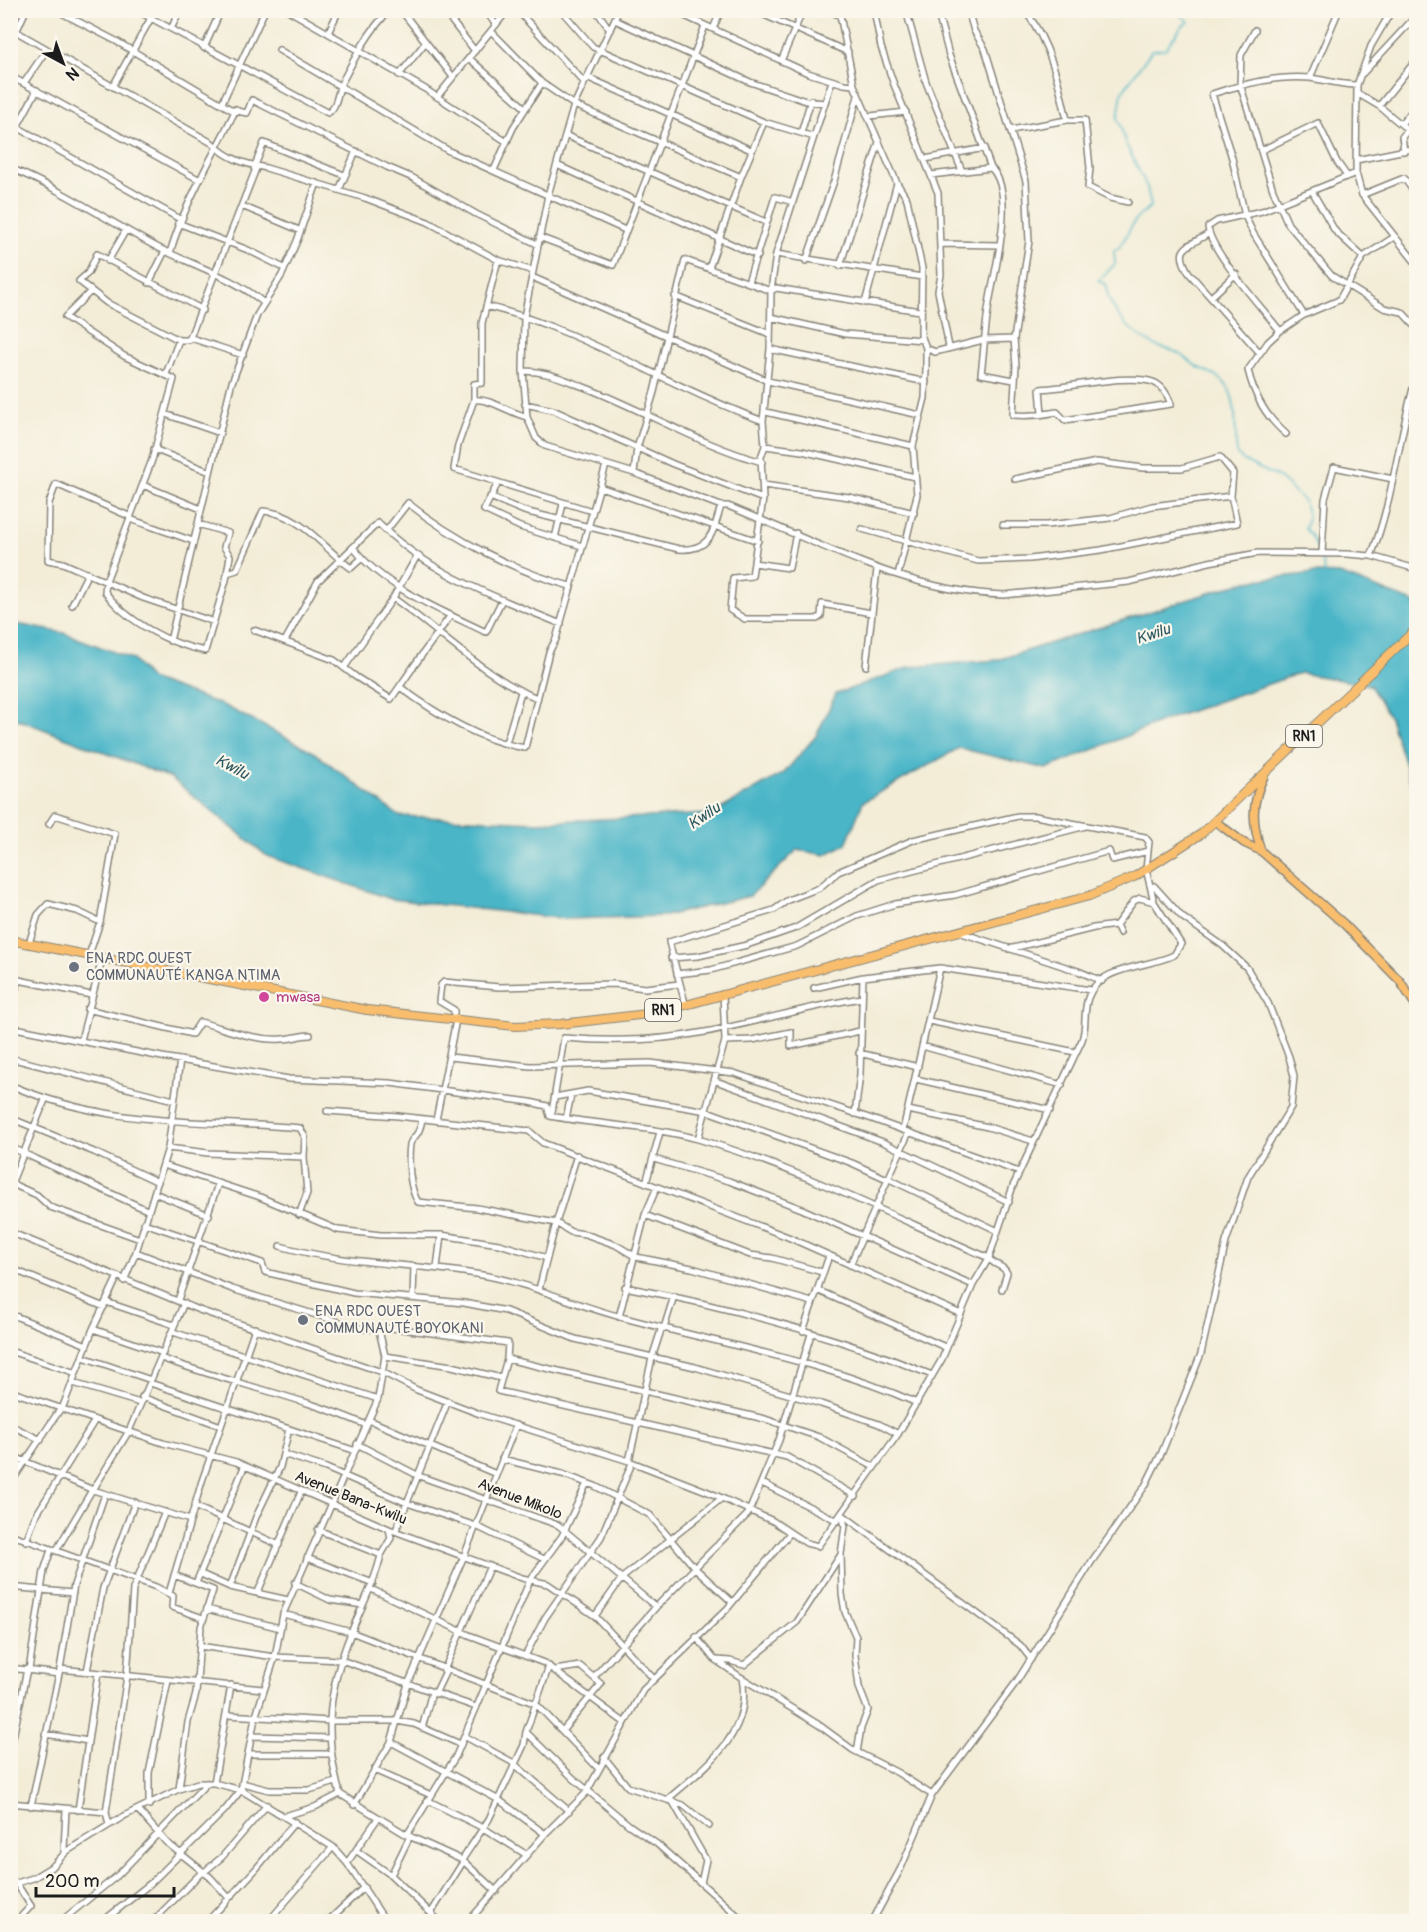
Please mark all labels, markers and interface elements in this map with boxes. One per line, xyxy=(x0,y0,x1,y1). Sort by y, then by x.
north arrow xyxy=(33,33,93,93)
text: N xyxy=(61,62,83,85)
water label: Kwilu xyxy=(1133,619,1174,649)
road number: RN1 xyxy=(1286,725,1322,747)
water label: Kwilu xyxy=(212,750,253,785)
water label: Kwilu xyxy=(684,797,725,834)
place label: ENA RDC OUEST COMMUNAUTÉ KANGA NTIMA xyxy=(86,949,281,985)
marker: ENA RDC OUEST COMMUNAUTÉ KANGA NTIMA xyxy=(67,960,81,974)
place label: mwasa xyxy=(276,988,320,1007)
marker: mwasa xyxy=(257,990,271,1004)
road number: RN1 xyxy=(645,999,681,1021)
place label: ENA RDC OUEST COMMUNAUTÉ BOYOKANI xyxy=(315,1302,484,1338)
marker: ENA RDC OUEST COMMUNAUTÉ BOYOKANI xyxy=(296,1313,310,1327)
street label: Avenue Bana-Kwilu xyxy=(292,1467,410,1529)
street label: Avenue Mikolo xyxy=(475,1474,565,1524)
scale bar xyxy=(36,1860,174,1898)
text: 200 m xyxy=(45,1870,100,1893)

